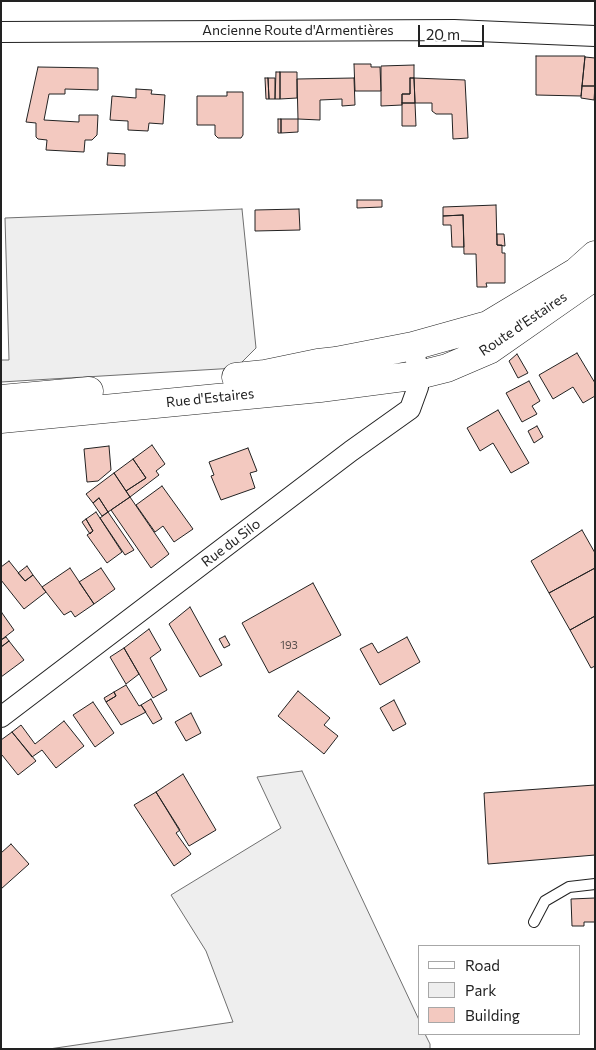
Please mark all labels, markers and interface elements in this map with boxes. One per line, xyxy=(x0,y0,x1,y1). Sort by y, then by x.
scale bar xyxy=(421,15,487,47)
street label: Ancienne Route d'Armentières xyxy=(202,22,394,38)
text: 20 m xyxy=(426,25,460,43)
street label: Route d'Estaires xyxy=(476,288,570,360)
street label: Rue d'Estaires xyxy=(165,385,255,411)
street label: Rue du Silo xyxy=(198,515,264,571)
house number: 193 xyxy=(280,638,298,652)
legend xyxy=(418,945,581,1035)
text: Road xyxy=(465,956,500,974)
text: Park xyxy=(465,981,496,999)
text: Building xyxy=(465,1006,520,1024)

